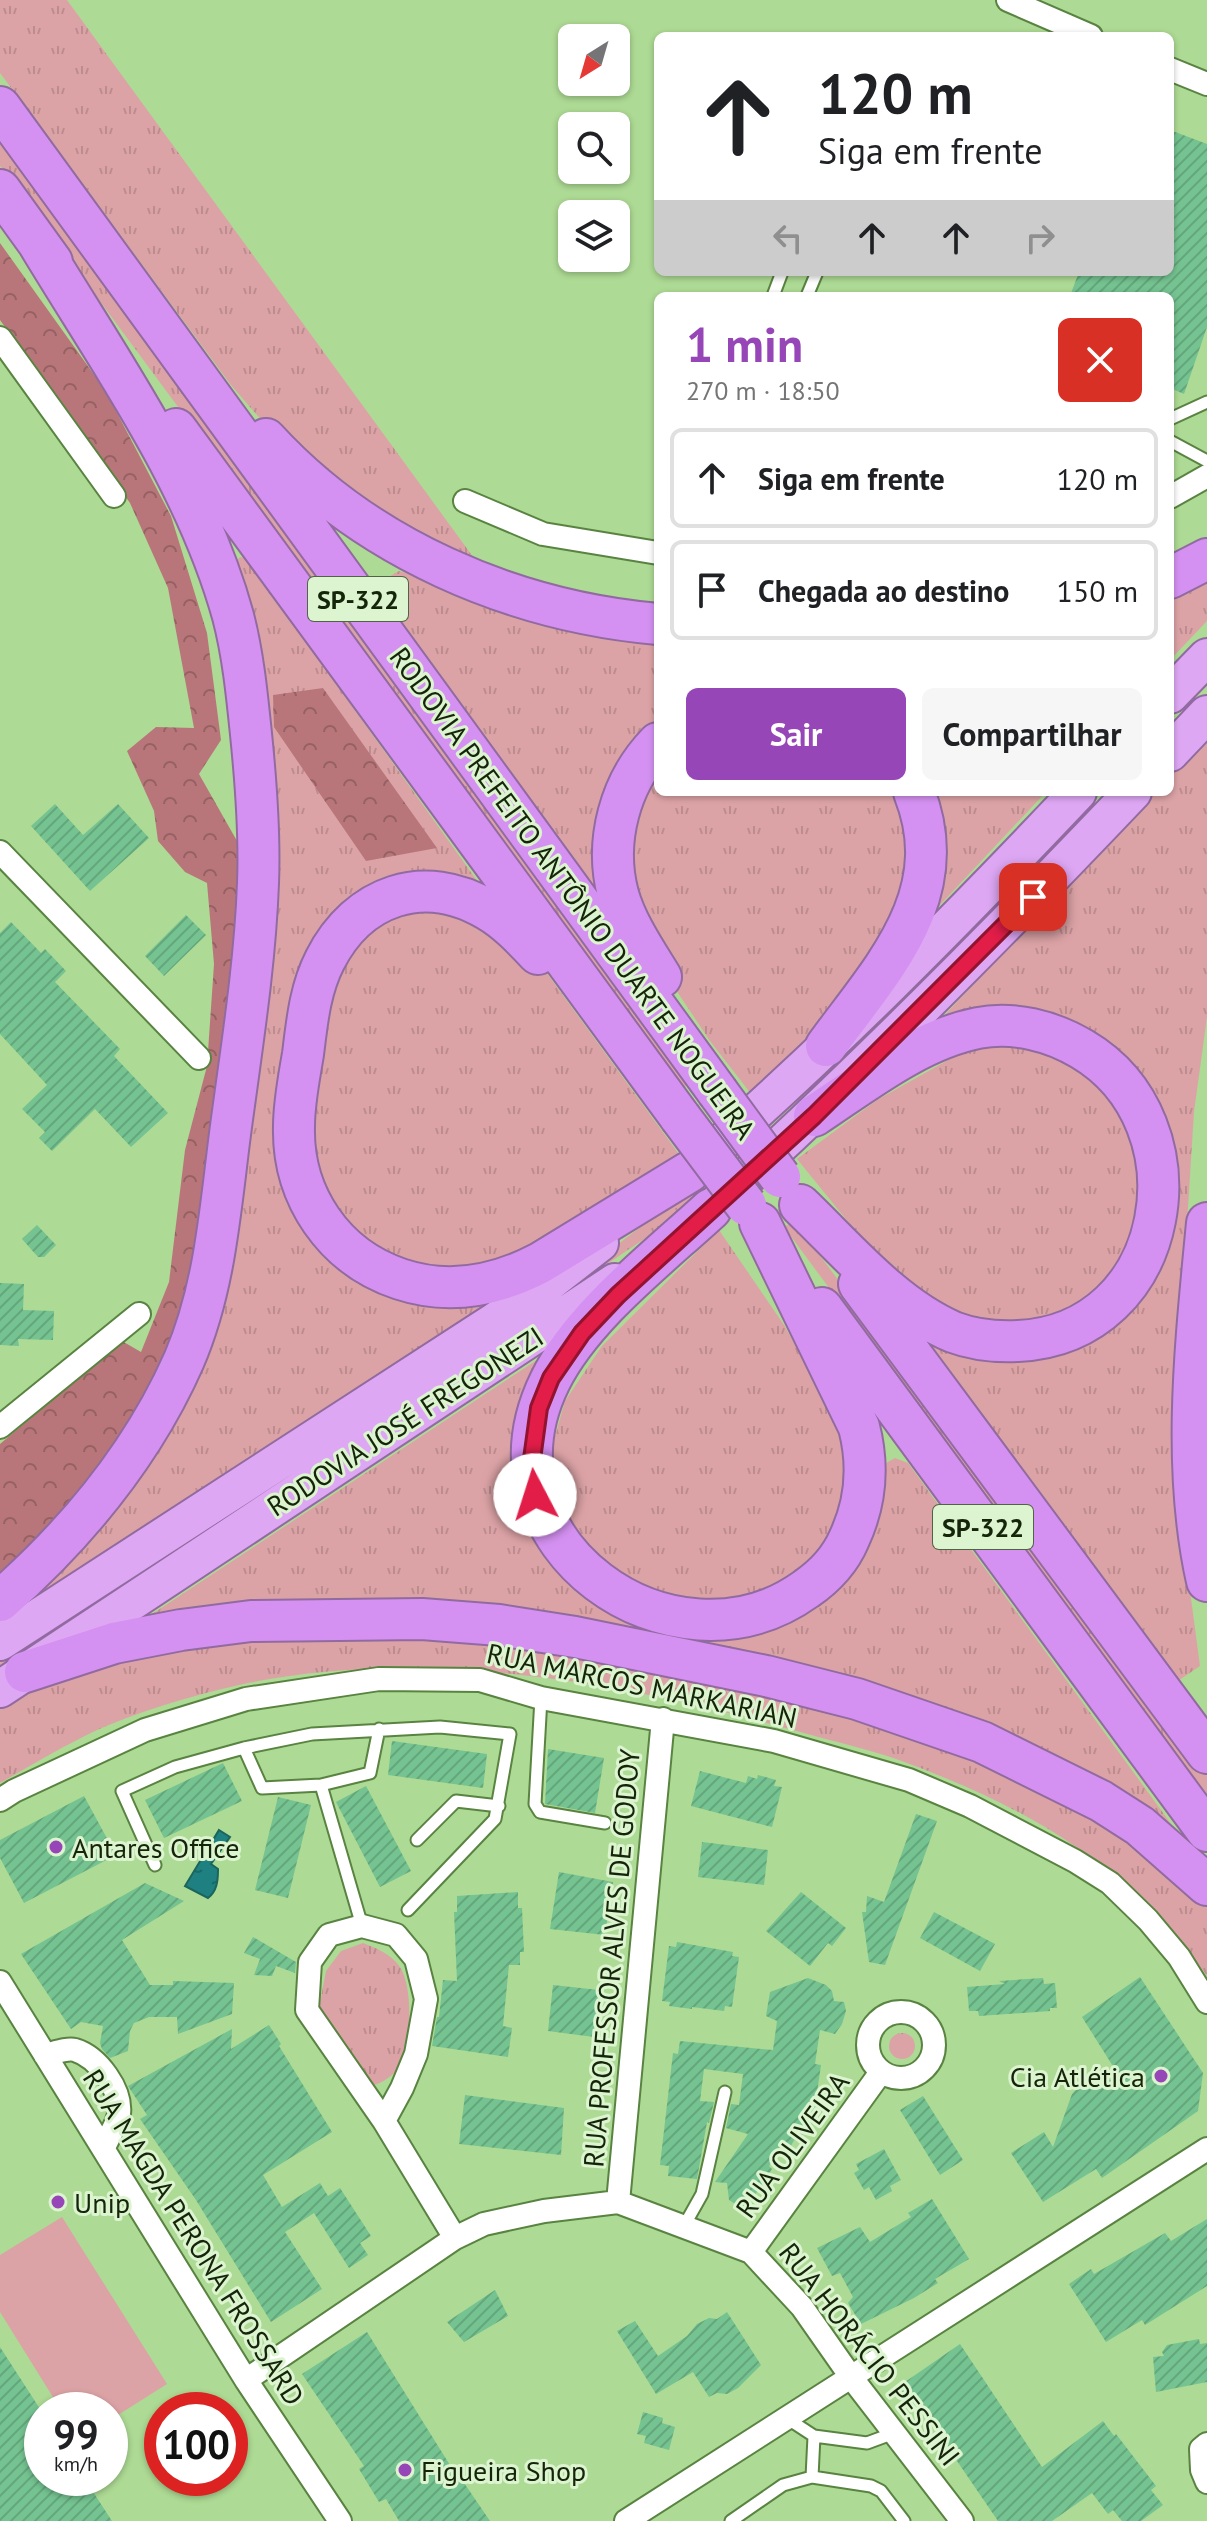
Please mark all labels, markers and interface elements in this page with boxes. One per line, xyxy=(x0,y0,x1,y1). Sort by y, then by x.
north arrow xyxy=(558,24,630,96)
map controls xyxy=(558,24,630,272)
text: 120 m xyxy=(818,57,973,129)
icon: ahead xyxy=(686,64,790,168)
button: search xyxy=(558,112,630,184)
text: Siga em frente xyxy=(818,127,1043,174)
button: layers xyxy=(558,200,630,272)
icon: left xyxy=(766,216,810,260)
icon: ahead xyxy=(850,216,894,260)
icon: ahead xyxy=(934,216,978,260)
icon: right xyxy=(1018,216,1062,260)
text: 1 min xyxy=(686,313,803,375)
button: close xyxy=(1058,318,1142,402)
text: 270 m · 18:50 xyxy=(686,374,840,407)
icon: ahead xyxy=(690,456,734,500)
text: Siga em frente xyxy=(758,459,945,498)
text: 120 m xyxy=(1057,459,1138,498)
icon: arrive xyxy=(690,568,734,612)
text: Chegada ao destino xyxy=(758,571,1009,610)
text: 150 m xyxy=(1057,571,1138,610)
road number: SP-322 xyxy=(308,577,408,621)
street label: RODOVIA PREFEITO ANTÔNIO DUARTE NOGUEIRA xyxy=(382,639,765,1147)
button: Sair xyxy=(686,688,906,780)
button: Compartilhar xyxy=(922,688,1142,780)
pin xyxy=(999,863,1067,931)
icon: arrive xyxy=(1011,875,1055,919)
street label: RODOVIA JOSÉ FREGONEZI xyxy=(260,1318,550,1524)
position arrow xyxy=(493,1453,577,1537)
road number: SP-322 xyxy=(933,1505,1033,1549)
street label: RUA MARCOS MARKARIAN xyxy=(484,1634,800,1736)
street label: RUA PROFESSOR ALVES DE GODOY xyxy=(574,1747,648,2169)
place label: Antares Office xyxy=(72,1829,240,1866)
marker: Antares Office xyxy=(47,1838,65,1856)
place label: Cia Atlética xyxy=(1010,2058,1145,2095)
street label: RUA MAGDA PERONA FROSSARD xyxy=(75,2062,313,2412)
street label: RUA OLIVEIRA xyxy=(727,2065,858,2225)
marker: Cia Atlética xyxy=(1152,2067,1170,2085)
place label: Unip xyxy=(74,2184,130,2221)
marker: Unip xyxy=(49,2193,67,2211)
street label: RUA HORÁCIO PESSINI xyxy=(771,2235,969,2473)
speed limit sign: 100 xyxy=(144,2392,248,2496)
text: 99 xyxy=(53,2408,99,2460)
text: km/h xyxy=(54,2451,98,2477)
place label: Figueira Shop xyxy=(421,2452,586,2489)
marker: Figueira Shop xyxy=(396,2461,414,2479)

